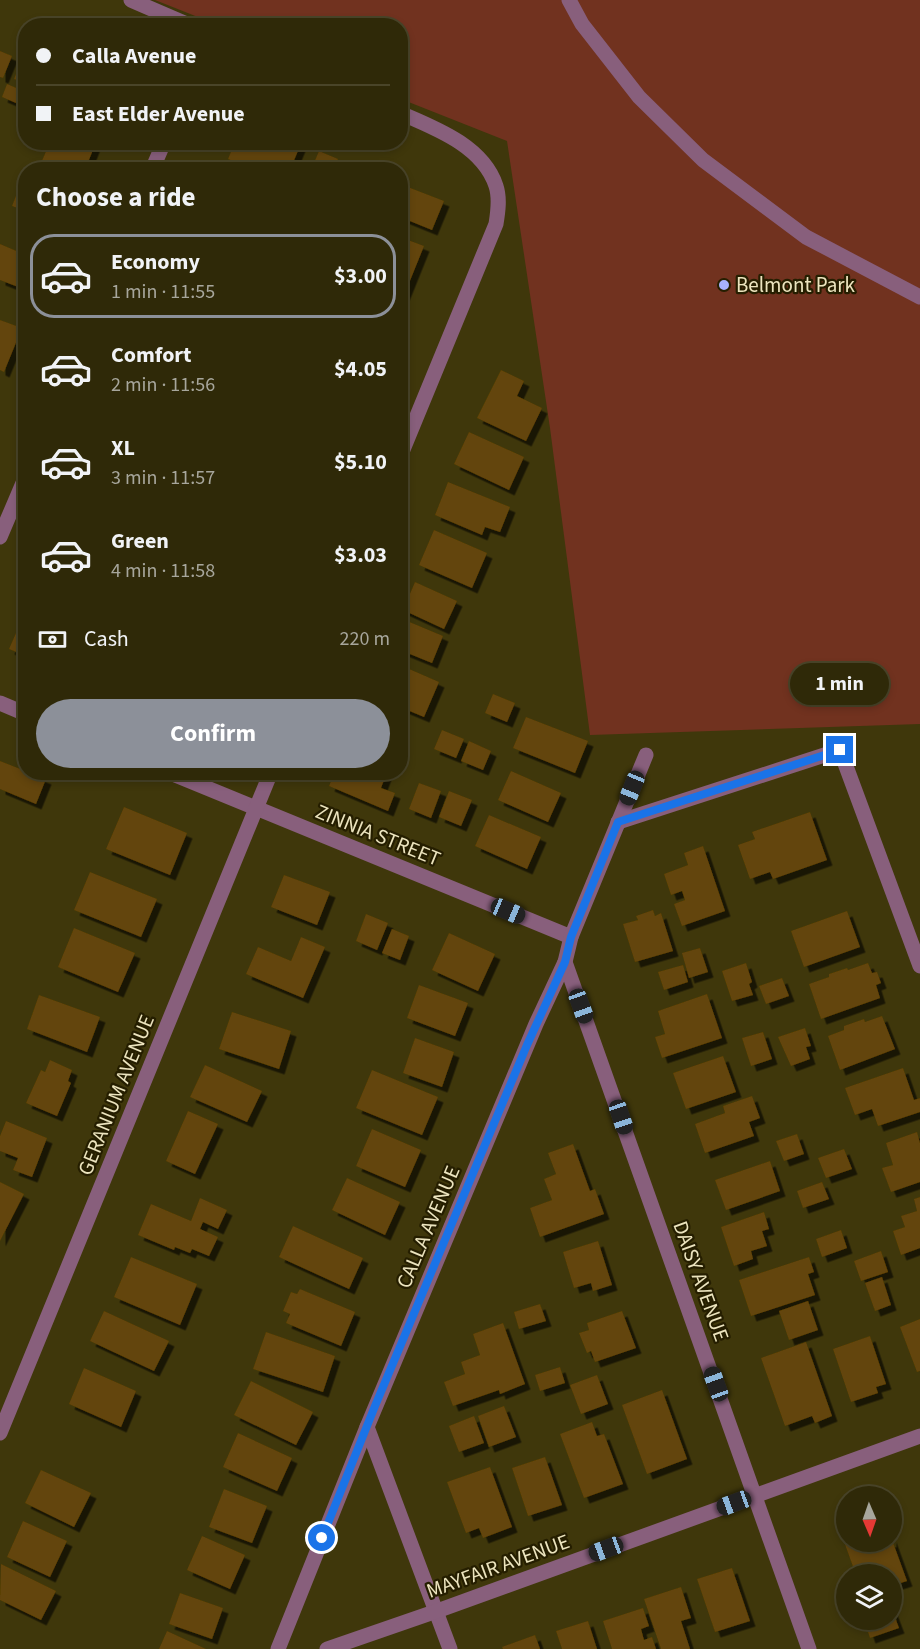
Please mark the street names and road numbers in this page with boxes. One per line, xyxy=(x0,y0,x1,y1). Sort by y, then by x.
street label: ZINNIA STREET xyxy=(311,796,445,874)
street label: GERANIUM AVENUE xyxy=(70,1010,162,1180)
street label: CALLA AVENUE xyxy=(389,1161,467,1293)
street label: DAISY AVENUE xyxy=(665,1217,737,1345)
street label: MAYFAIR AVENUE xyxy=(422,1526,574,1606)

